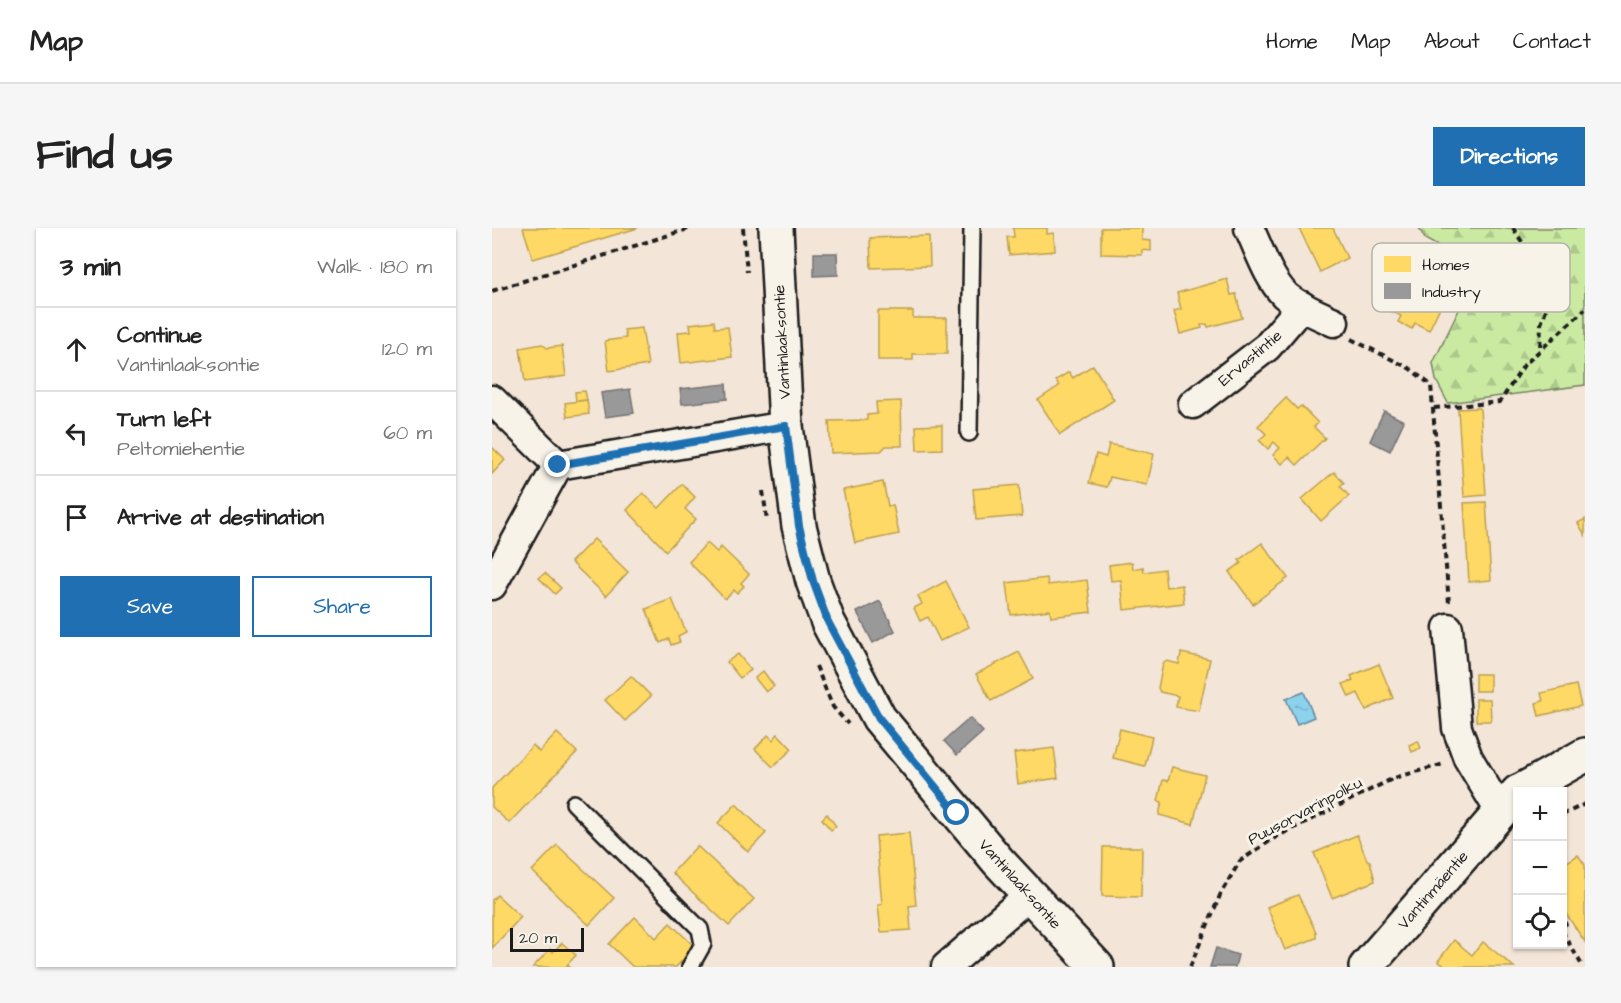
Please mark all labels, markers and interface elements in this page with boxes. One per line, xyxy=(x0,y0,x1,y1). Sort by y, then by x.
text: Map xyxy=(30,22,83,61)
text: Home xyxy=(1266,27,1318,56)
text: Map xyxy=(1351,27,1391,56)
text: About xyxy=(1424,27,1480,56)
text: Contact xyxy=(1513,27,1591,56)
text: Find us xyxy=(36,127,173,185)
button: Directions xyxy=(1433,127,1585,186)
legend xyxy=(1372,243,1570,312)
text: 3 min xyxy=(60,249,121,285)
text: Walk · 180 m xyxy=(317,253,432,281)
text: Homes xyxy=(1422,254,1470,276)
text: Industry xyxy=(1422,281,1481,304)
street label: Vantinlaaksontie xyxy=(768,284,796,400)
text: Continue xyxy=(117,320,202,351)
street label: Ervastintie xyxy=(1213,325,1287,391)
icon: ahead xyxy=(60,333,93,366)
text: 120 m xyxy=(382,335,432,363)
text: Vantinlaaksontie xyxy=(117,351,260,379)
text: Turn left xyxy=(117,404,211,435)
icon: left xyxy=(60,417,93,450)
text: 60 m xyxy=(383,419,432,447)
text: Peltomiehentie xyxy=(117,435,245,463)
route end xyxy=(544,451,570,477)
icon: arrive xyxy=(60,501,93,534)
text: Arrive at destination xyxy=(117,502,324,533)
button: Save xyxy=(60,576,240,637)
button: Share xyxy=(252,576,432,637)
street label: Puusorvarinpolku xyxy=(1244,772,1366,850)
map controls xyxy=(1513,787,1567,949)
button: + xyxy=(1513,787,1567,841)
route start xyxy=(943,799,969,825)
street label: Vantinlaaksontie xyxy=(974,834,1067,934)
button: − xyxy=(1513,841,1567,895)
street label: Vantinmäentie xyxy=(1393,846,1474,934)
button: locate xyxy=(1513,895,1567,949)
scale bar xyxy=(510,925,584,952)
text: 20 m xyxy=(519,927,557,949)

